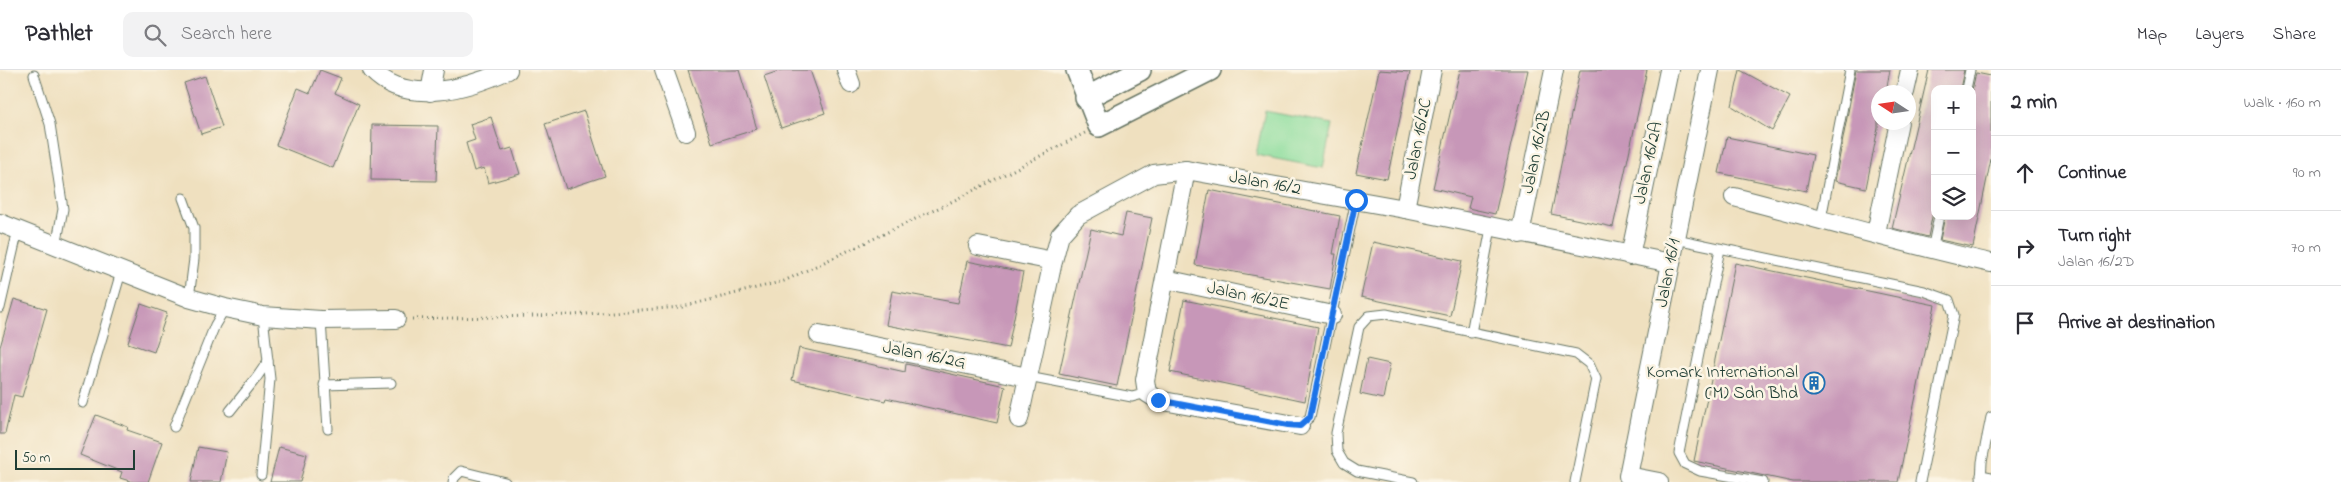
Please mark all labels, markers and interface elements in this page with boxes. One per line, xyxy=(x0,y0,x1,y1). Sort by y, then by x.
search box xyxy=(123,12,473,57)
text: Pathlet xyxy=(25,17,93,52)
icon: search xyxy=(141,21,169,49)
text: Search here xyxy=(181,21,272,48)
text: Map xyxy=(2137,22,2167,48)
text: Layers xyxy=(2195,22,2245,48)
text: Share xyxy=(2273,22,2316,48)
north arrow xyxy=(1871,85,1916,130)
map controls xyxy=(1931,85,1976,220)
button: + xyxy=(1931,85,1976,130)
text: 2 min xyxy=(2011,88,2057,118)
text: Walk · 160 m xyxy=(2243,91,2321,115)
street label: Jalan 16/2C xyxy=(1398,96,1440,182)
street label: Jalan 16/2B xyxy=(1515,108,1559,196)
street label: Jalan 16/2A xyxy=(1628,119,1670,207)
button: − xyxy=(1931,130,1976,175)
icon: ahead xyxy=(2011,159,2039,187)
text: Continue xyxy=(2058,160,2126,187)
text: 90 m xyxy=(2293,161,2321,185)
street label: Jalan 16/2 xyxy=(1227,165,1303,203)
button: layers xyxy=(1931,175,1976,220)
route start xyxy=(1345,189,1368,212)
text: Turn right xyxy=(2058,223,2131,250)
icon: right xyxy=(2011,234,2039,262)
street label: Jalan 16/1 xyxy=(1650,236,1688,310)
text: 70 m xyxy=(2291,236,2321,260)
text: Jalan 16/2D xyxy=(2058,250,2134,274)
street label: Jalan 16/2E xyxy=(1204,276,1292,318)
icon: arrive xyxy=(2011,309,2039,337)
text: Arrive at destination xyxy=(2058,310,2215,337)
street label: Jalan 16/2G xyxy=(880,335,968,377)
place label: Komark International (M) Sdn Bhd xyxy=(1647,360,1798,407)
building icon: Komark International (M) Sdn Bhd xyxy=(1802,371,1826,395)
route end xyxy=(1147,389,1170,412)
scale bar xyxy=(15,447,135,470)
text: 50 m xyxy=(22,448,50,469)

